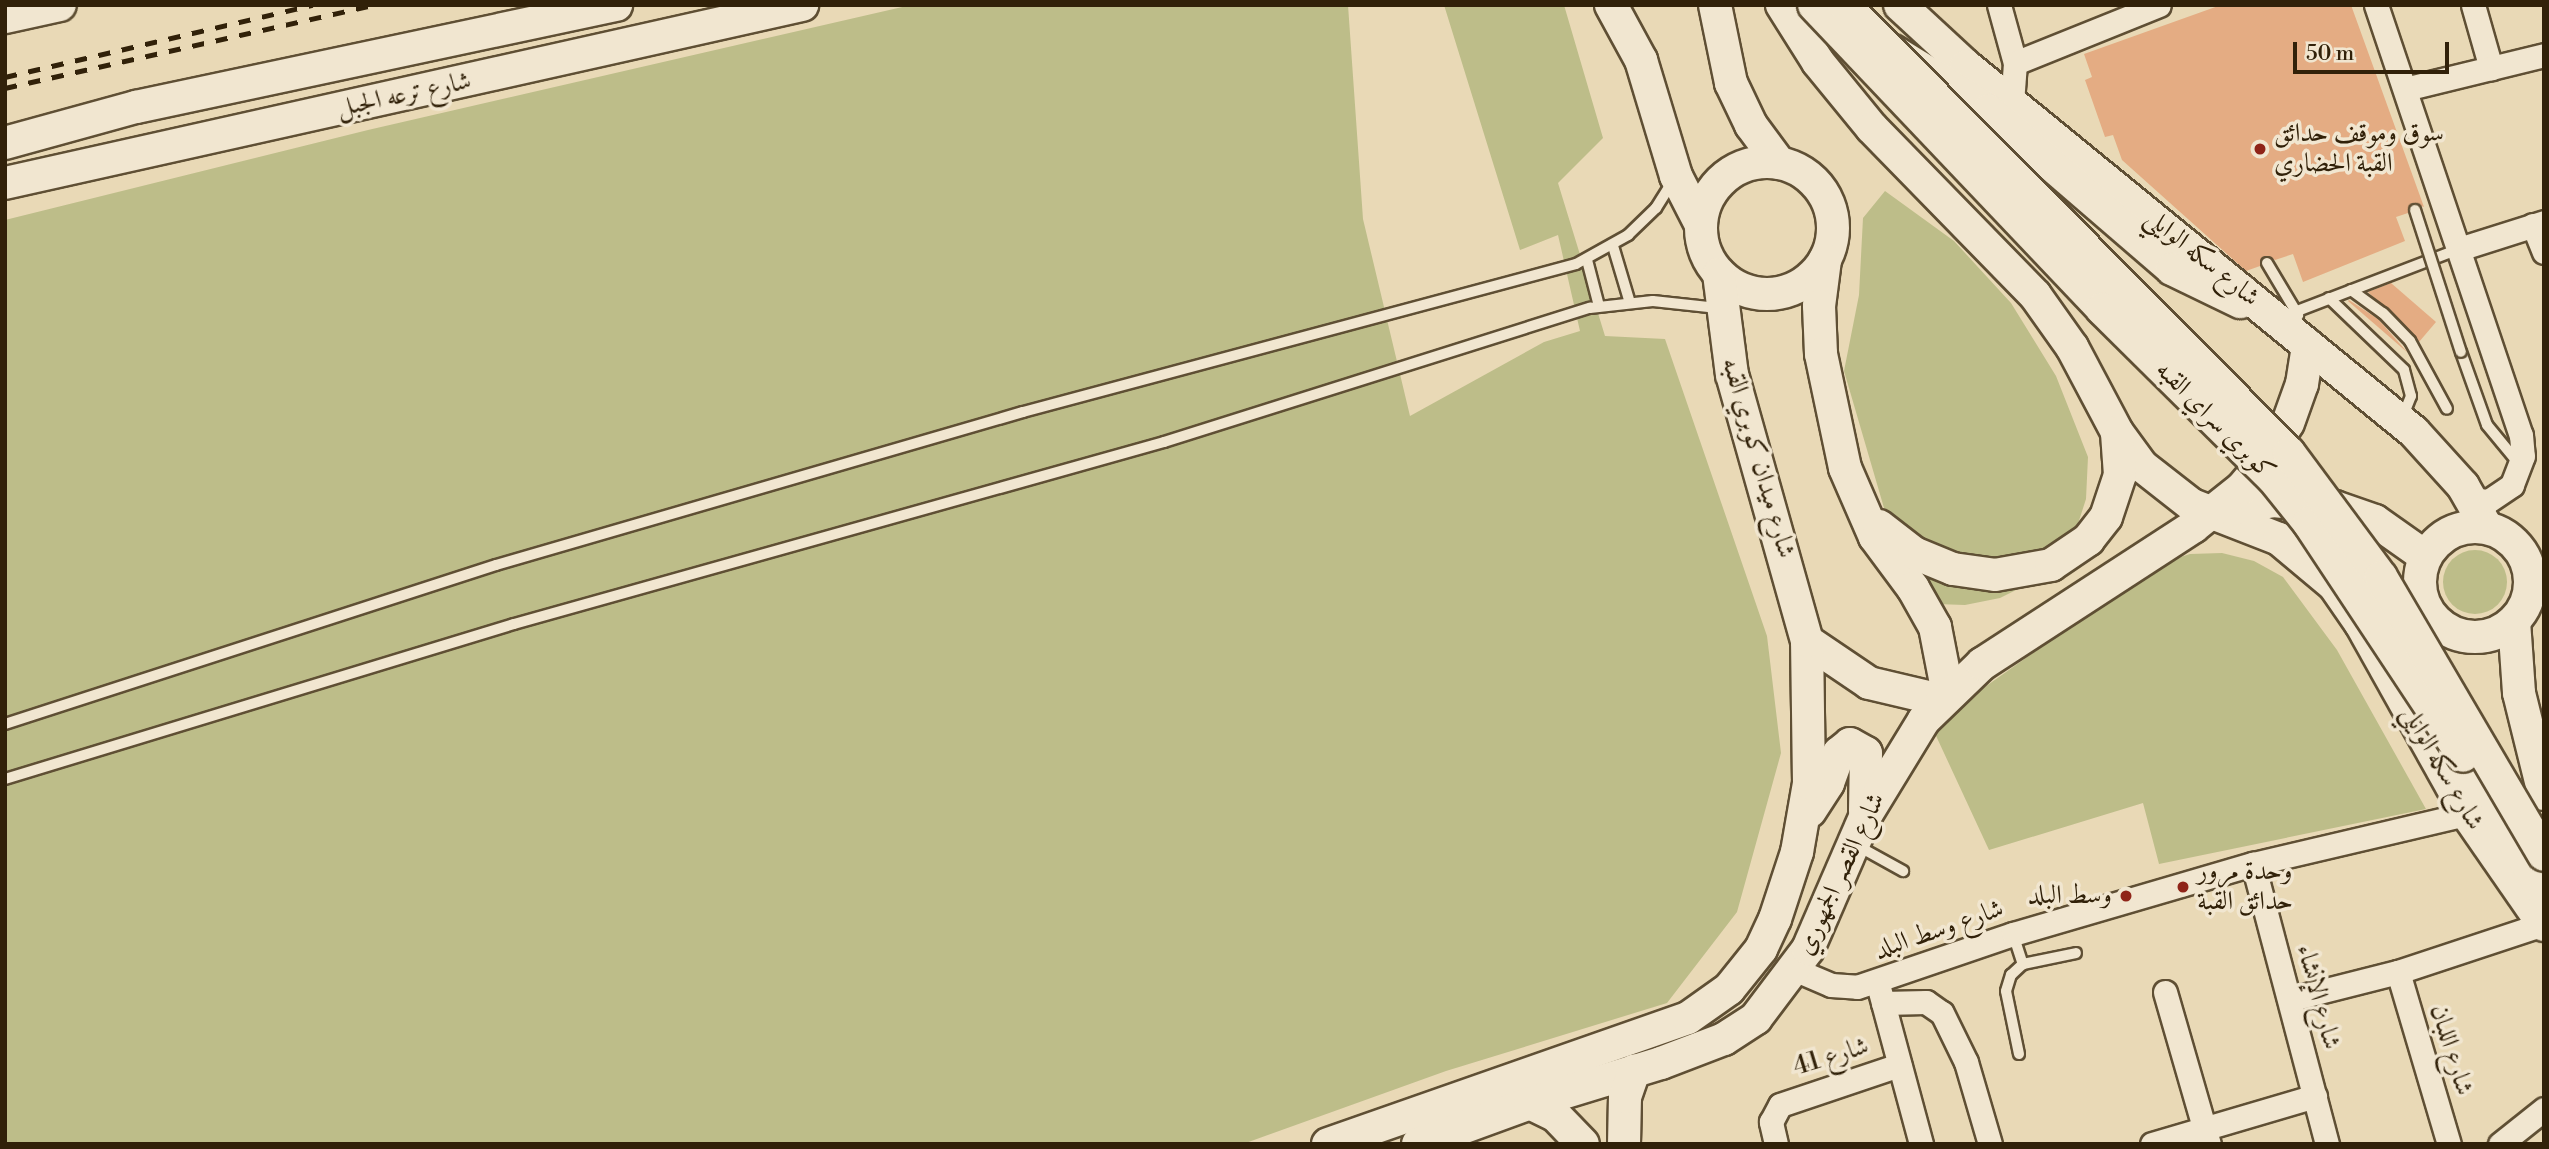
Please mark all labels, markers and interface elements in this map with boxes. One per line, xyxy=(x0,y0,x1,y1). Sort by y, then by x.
scale bar xyxy=(2297,28,2453,72)
text: 50 m xyxy=(2306,41,2354,67)
street label: شارع ترعه الجبل xyxy=(334,66,474,124)
place label: سوق وموقف حدائق القبة الحضاري xyxy=(2274,118,2444,180)
marker: سوق وموقف حدائق القبة الحضاري xyxy=(2252,141,2268,157)
street label: شارع سكه الوايلي xyxy=(2138,202,2266,314)
street label: شارع ميدان كوبري القبه xyxy=(1714,354,1802,562)
street label: كوبري سراي القبه xyxy=(2149,355,2281,487)
street label: شارع سكه الوايلي xyxy=(2394,700,2490,836)
street label: شارع القصر الجمهوري xyxy=(1790,788,1892,960)
place label: وحدة مرور حدائق القبة xyxy=(2197,856,2293,917)
marker: وحدة مرور حدائق القبة xyxy=(2175,879,2191,895)
place label: وسط البلد xyxy=(2028,880,2112,912)
marker: وسط البلد xyxy=(2118,888,2134,904)
street label: شارع وسط البلد xyxy=(1870,893,2008,967)
street label: شارع الإنشاء xyxy=(2289,941,2347,1053)
street label: شارع اللبان xyxy=(2422,1001,2480,1099)
street label: شارع 41 xyxy=(1790,1031,1872,1083)

